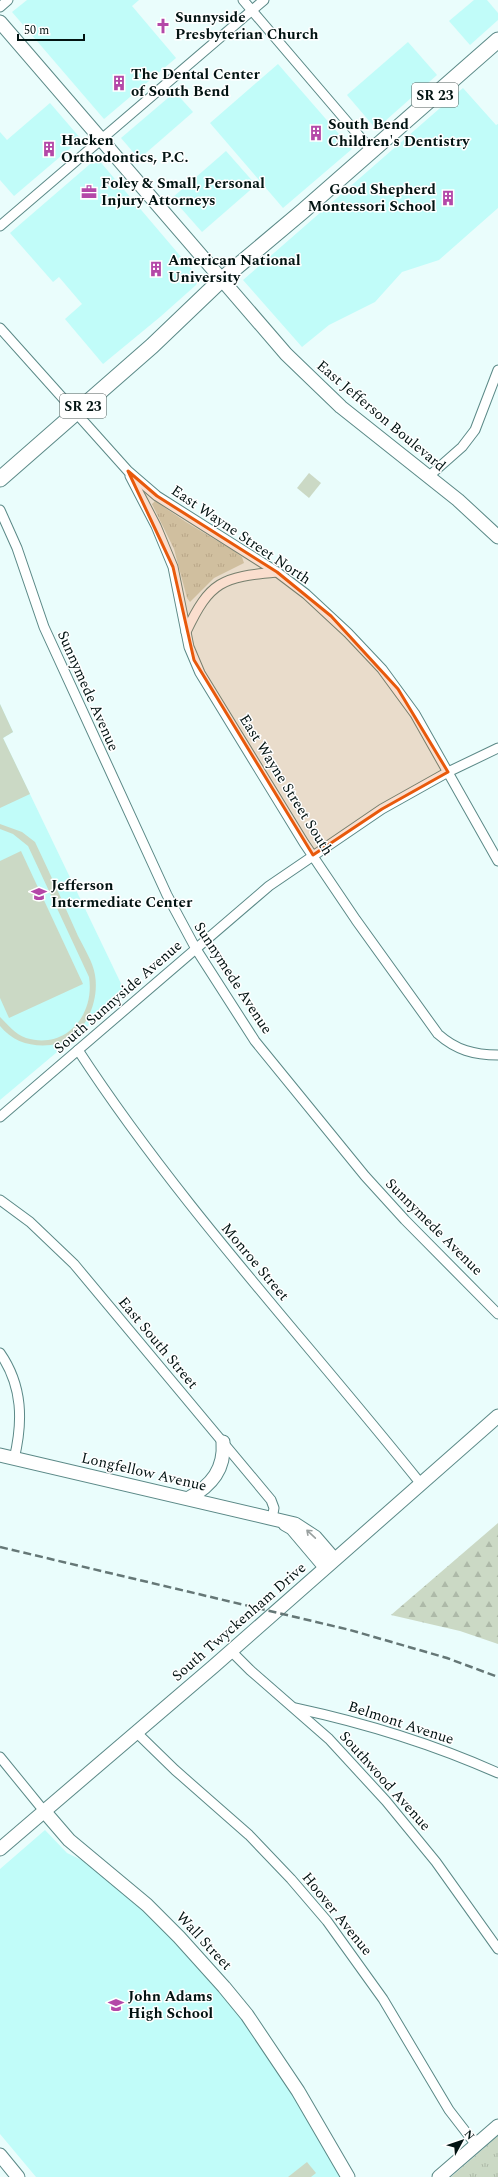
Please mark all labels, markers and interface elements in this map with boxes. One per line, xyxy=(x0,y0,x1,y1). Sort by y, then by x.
place label: Sunnyside Presbyterian Church xyxy=(175,6,318,46)
scale bar xyxy=(18,16,84,42)
church icon: Sunnyside Presbyterian Church xyxy=(154,17,172,35)
text: 50 m xyxy=(24,21,49,40)
place label: The Dental Center of South Bend xyxy=(131,63,260,103)
building icon: The Dental Center of South Bend xyxy=(110,74,128,92)
road number: SR 23 xyxy=(412,83,458,107)
place label: South Bend Children's Dentistry xyxy=(328,113,470,153)
building icon: South Bend Children's Dentistry xyxy=(307,124,325,142)
place label: Hacken Orthodontics, P.C. xyxy=(61,129,189,169)
building icon: Hacken Orthodontics, P.C. xyxy=(40,140,58,158)
place label: Foley & Small, Personal Injury Attorneys xyxy=(101,172,265,212)
place label: Good Shepherd Montessori School xyxy=(307,178,436,218)
office icon: Foley & Small, Personal Injury Attorneys xyxy=(80,183,98,201)
building icon: Good Shepherd Montessori School xyxy=(439,189,457,207)
place label: American National University xyxy=(168,249,301,289)
building icon: American National University xyxy=(147,260,165,278)
street label: East Jefferson Boulevard xyxy=(311,355,451,477)
road number: SR 23 xyxy=(60,394,106,418)
street label: East Wayne Street North xyxy=(166,480,316,591)
street label: Sunnymede Avenue xyxy=(51,627,125,755)
street label: East Wayne Street South xyxy=(233,710,339,860)
place label: Jefferson Intermediate Center xyxy=(51,874,193,914)
school or university icon: Jefferson Intermediate Center xyxy=(30,885,48,903)
street label: Sunnymede Avenue xyxy=(188,917,278,1039)
street label: South Sunnyside Avenue xyxy=(49,935,187,1059)
street label: Sunnymede Avenue xyxy=(380,1173,488,1281)
street label: Monroe Street xyxy=(215,1218,295,1306)
street label: East South Street xyxy=(112,1292,204,1394)
street label: Longfellow Avenue xyxy=(79,1446,209,1498)
one-way arrow xyxy=(306,1529,316,1539)
street label: South Twyckenham Drive xyxy=(167,1557,311,1687)
street label: Belmont Avenue xyxy=(345,1695,457,1751)
street label: Southwood Avenue xyxy=(334,1726,436,1836)
street label: Hoover Avenue xyxy=(296,1867,378,1961)
street label: Wall Street xyxy=(170,1906,238,1976)
place label: John Adams High School xyxy=(128,1985,213,2025)
school or university icon: John Adams High School xyxy=(107,1996,125,2014)
north arrow xyxy=(442,2121,482,2161)
text: N xyxy=(460,2126,479,2144)

